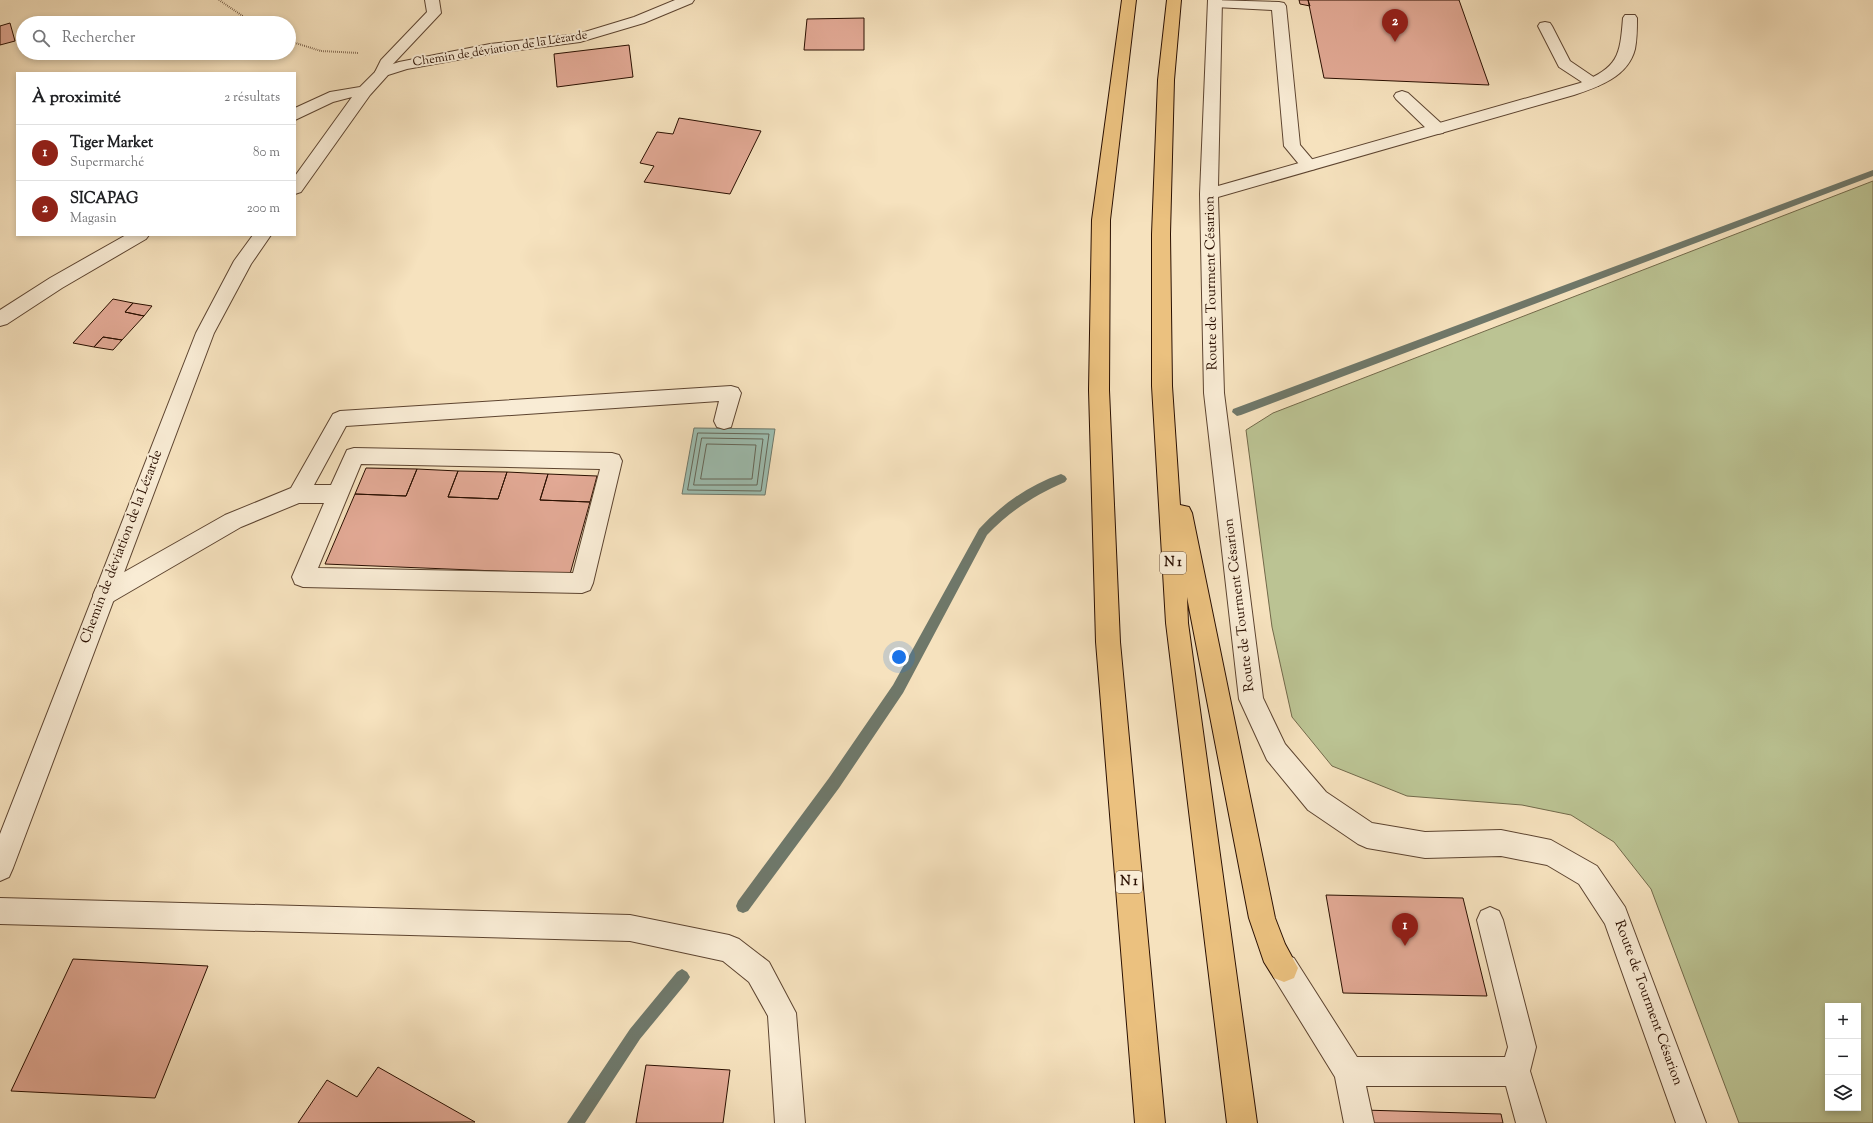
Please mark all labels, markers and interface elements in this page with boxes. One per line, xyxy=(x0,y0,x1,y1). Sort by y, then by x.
pin: 2 xyxy=(1382,9,1408,42)
search box xyxy=(16,16,296,60)
street label: Chemin de déviation de la Lézarde xyxy=(411,26,589,72)
icon: search xyxy=(30,27,52,49)
text: Rechercher xyxy=(62,28,135,49)
text: À proximité xyxy=(32,86,121,110)
text: 2 résultats xyxy=(224,89,280,107)
text: Tiger Market xyxy=(70,133,153,154)
text: 1 xyxy=(43,144,47,162)
text: 80 m xyxy=(253,144,280,162)
text: Supermarché xyxy=(70,154,144,172)
text: SICAPAG xyxy=(70,189,138,210)
street label: Route de Tourment Césarion xyxy=(1200,196,1224,370)
text: 2 xyxy=(42,200,48,218)
text: 200 m xyxy=(247,200,280,218)
text: Magasin xyxy=(70,210,117,228)
street label: Chemin de déviation de la Lézarde xyxy=(76,447,168,647)
street label: Route de Tourment Césarion xyxy=(1219,517,1261,693)
road number: N 1 xyxy=(1160,552,1186,574)
your location xyxy=(889,647,909,667)
road number: N 1 xyxy=(1116,871,1142,893)
pin: 1 xyxy=(1392,913,1418,946)
street label: Route de Tourment Césarion xyxy=(1609,918,1687,1088)
map controls xyxy=(1825,1003,1861,1111)
button: + xyxy=(1825,1003,1861,1039)
button: − xyxy=(1825,1039,1861,1075)
button: layers xyxy=(1825,1075,1861,1111)

